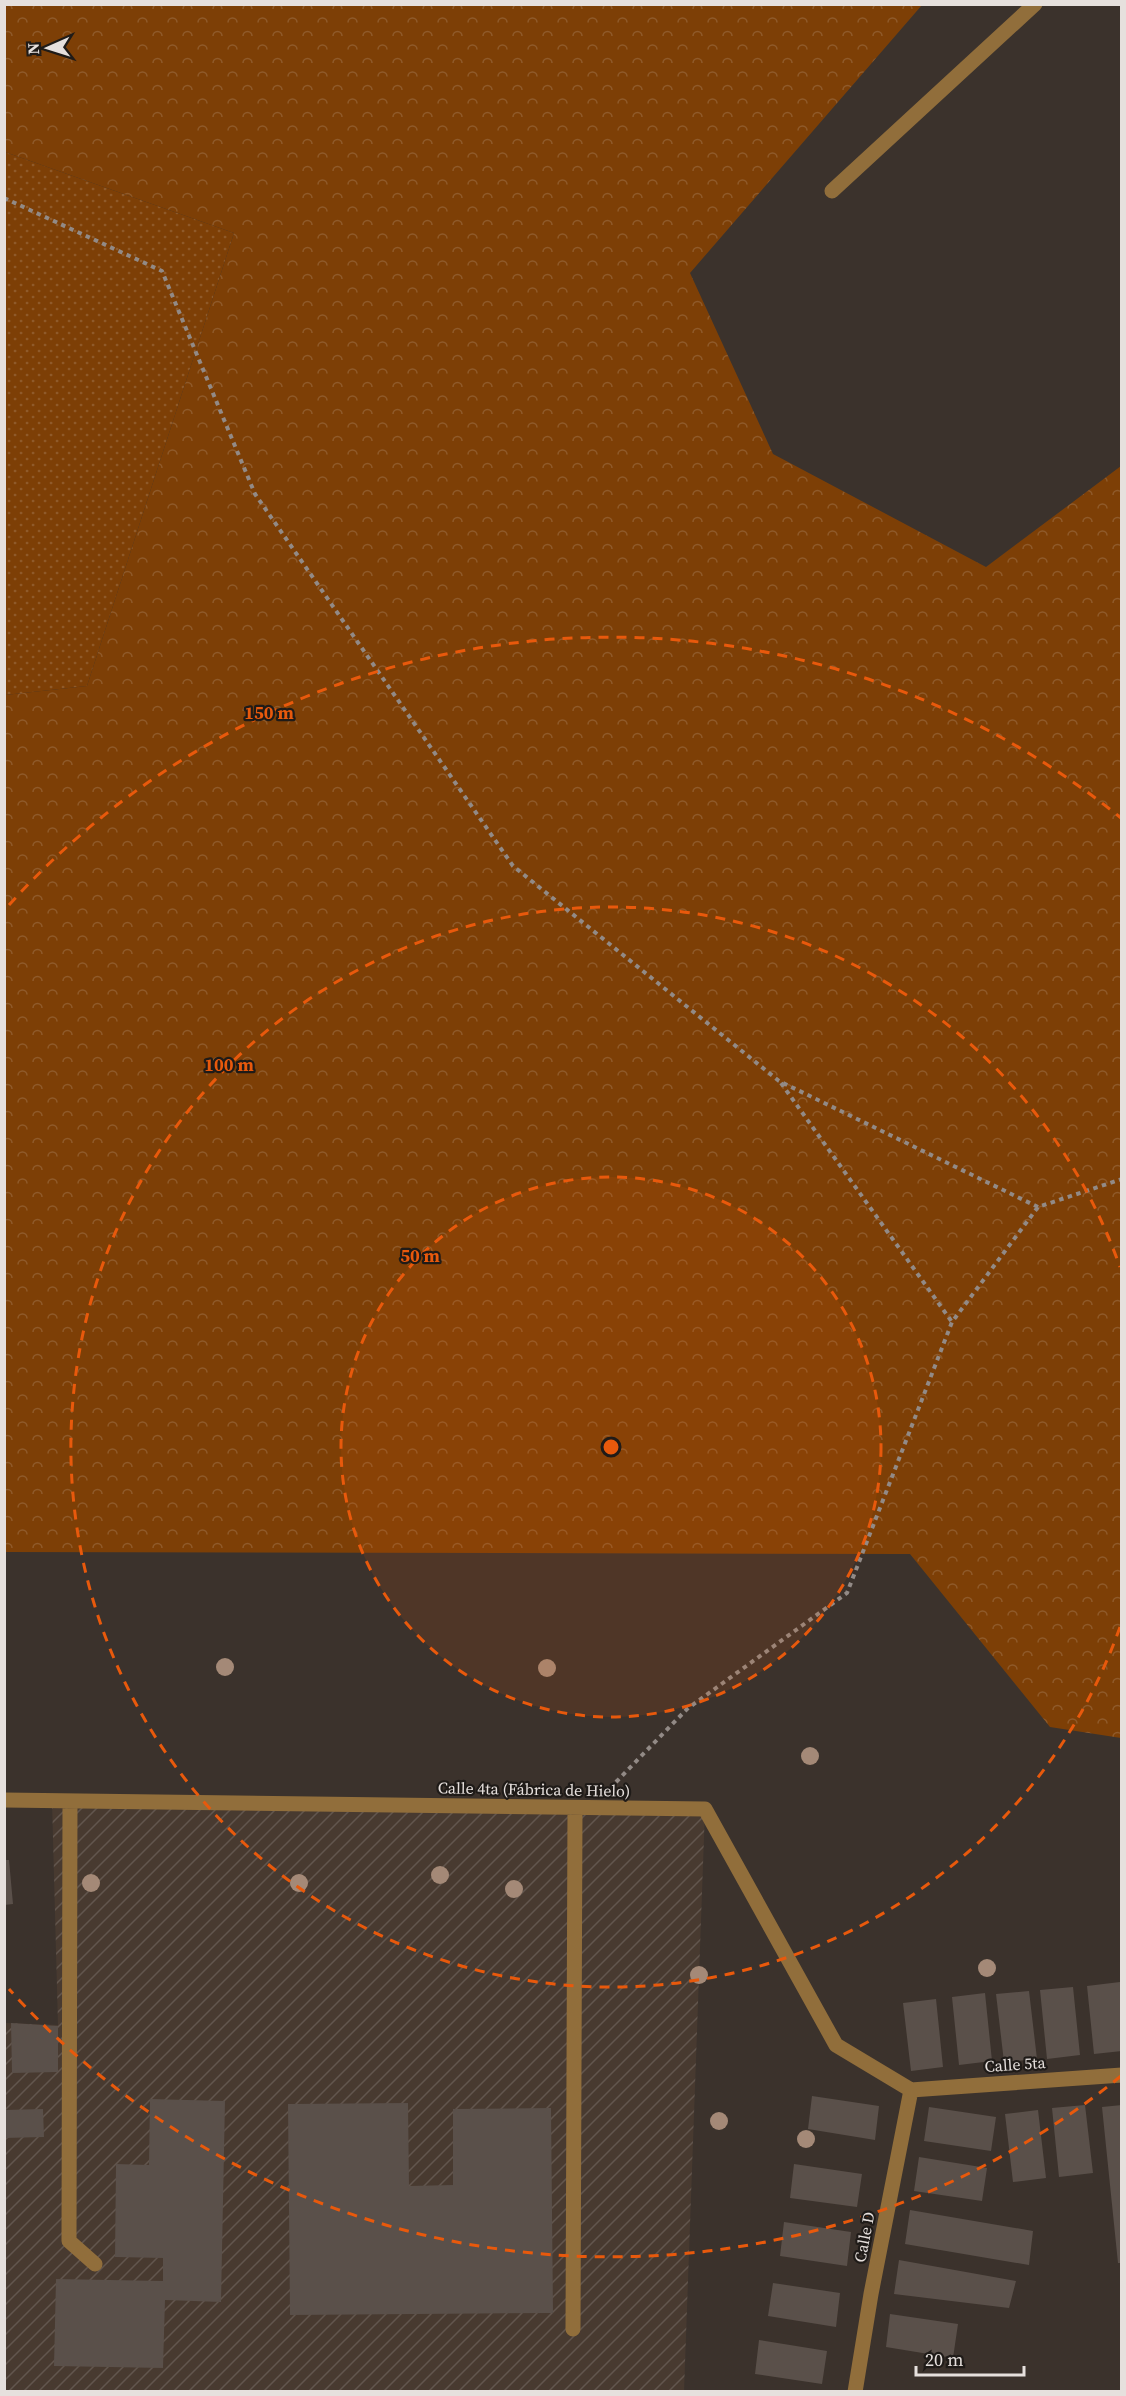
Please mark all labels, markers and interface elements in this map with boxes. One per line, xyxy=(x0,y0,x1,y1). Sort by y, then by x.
north arrow xyxy=(18,18,78,78)
text: N xyxy=(22,42,44,55)
text: 150 m xyxy=(244,700,294,725)
text: 100 m xyxy=(204,1052,254,1077)
text: 50 m xyxy=(400,1243,440,1268)
centre of rings xyxy=(601,1437,621,1457)
street label: Calle 4ta (Fábrica de Hielo) xyxy=(438,1776,630,1802)
street label: Calle 5ta xyxy=(984,2051,1047,2077)
street label: Calle D xyxy=(848,2210,880,2264)
scale bar xyxy=(916,2339,1024,2377)
text: 20 m xyxy=(925,2347,963,2372)

